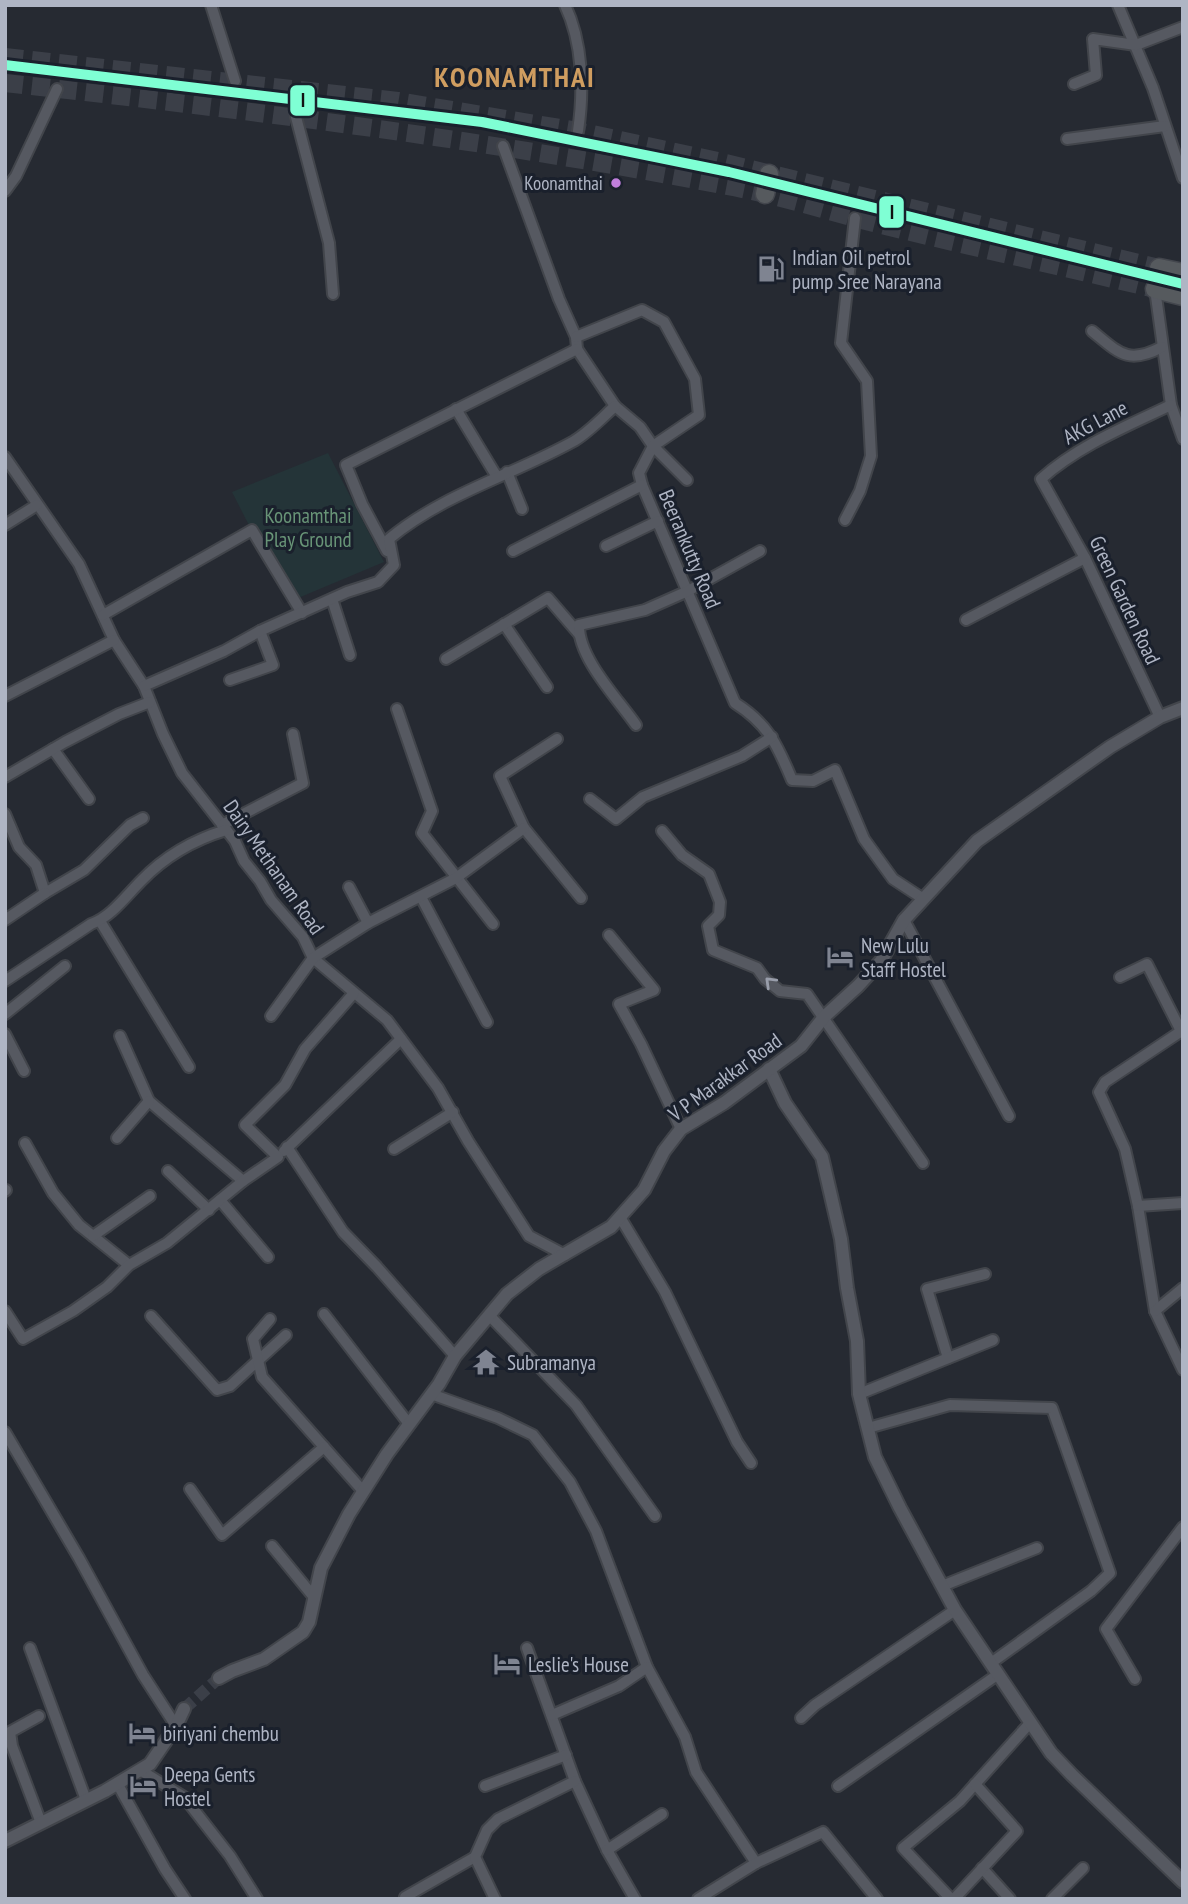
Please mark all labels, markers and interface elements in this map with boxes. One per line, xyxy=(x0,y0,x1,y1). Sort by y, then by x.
district label: KOONAMTHAI xyxy=(434,58,596,95)
line badge: I xyxy=(289,84,316,117)
text: I xyxy=(301,88,305,112)
place label: Koonamthai xyxy=(524,171,603,195)
marker: Koonamthai xyxy=(609,176,623,190)
line badge: I xyxy=(878,195,905,229)
text: I xyxy=(890,200,894,224)
place label: Indian Oil petrol pump Sree Narayana xyxy=(792,244,942,295)
fuel station icon: Indian Oil petrol pump Sree Narayana xyxy=(756,254,786,284)
street label: AKG Lane xyxy=(1058,394,1132,450)
street label: Beerankutty Road xyxy=(653,485,727,613)
park label: Koonamthai Play Ground xyxy=(264,502,352,553)
street label: Green Garden Road xyxy=(1083,531,1167,669)
street label: Dairy Methanam Road xyxy=(217,794,331,940)
place label: New Lulu Staff Hostel xyxy=(861,932,946,983)
hotel icon: New Lulu Staff Hostel xyxy=(825,942,855,972)
one-way arrow xyxy=(766,978,779,991)
street label: V P Marakkar Road xyxy=(662,1027,787,1128)
temple icon: Subramanya xyxy=(471,1347,501,1377)
place label: Subramanya xyxy=(507,1349,596,1376)
hotel icon: Leslie's House xyxy=(492,1649,522,1679)
place label: Leslie's House xyxy=(528,1651,629,1678)
hotel icon: biriyani chembu xyxy=(127,1718,157,1748)
place label: biriyani chembu xyxy=(163,1720,279,1747)
place label: Deepa Gents Hostel xyxy=(164,1761,255,1812)
hotel icon: Deepa Gents Hostel xyxy=(128,1771,158,1801)

